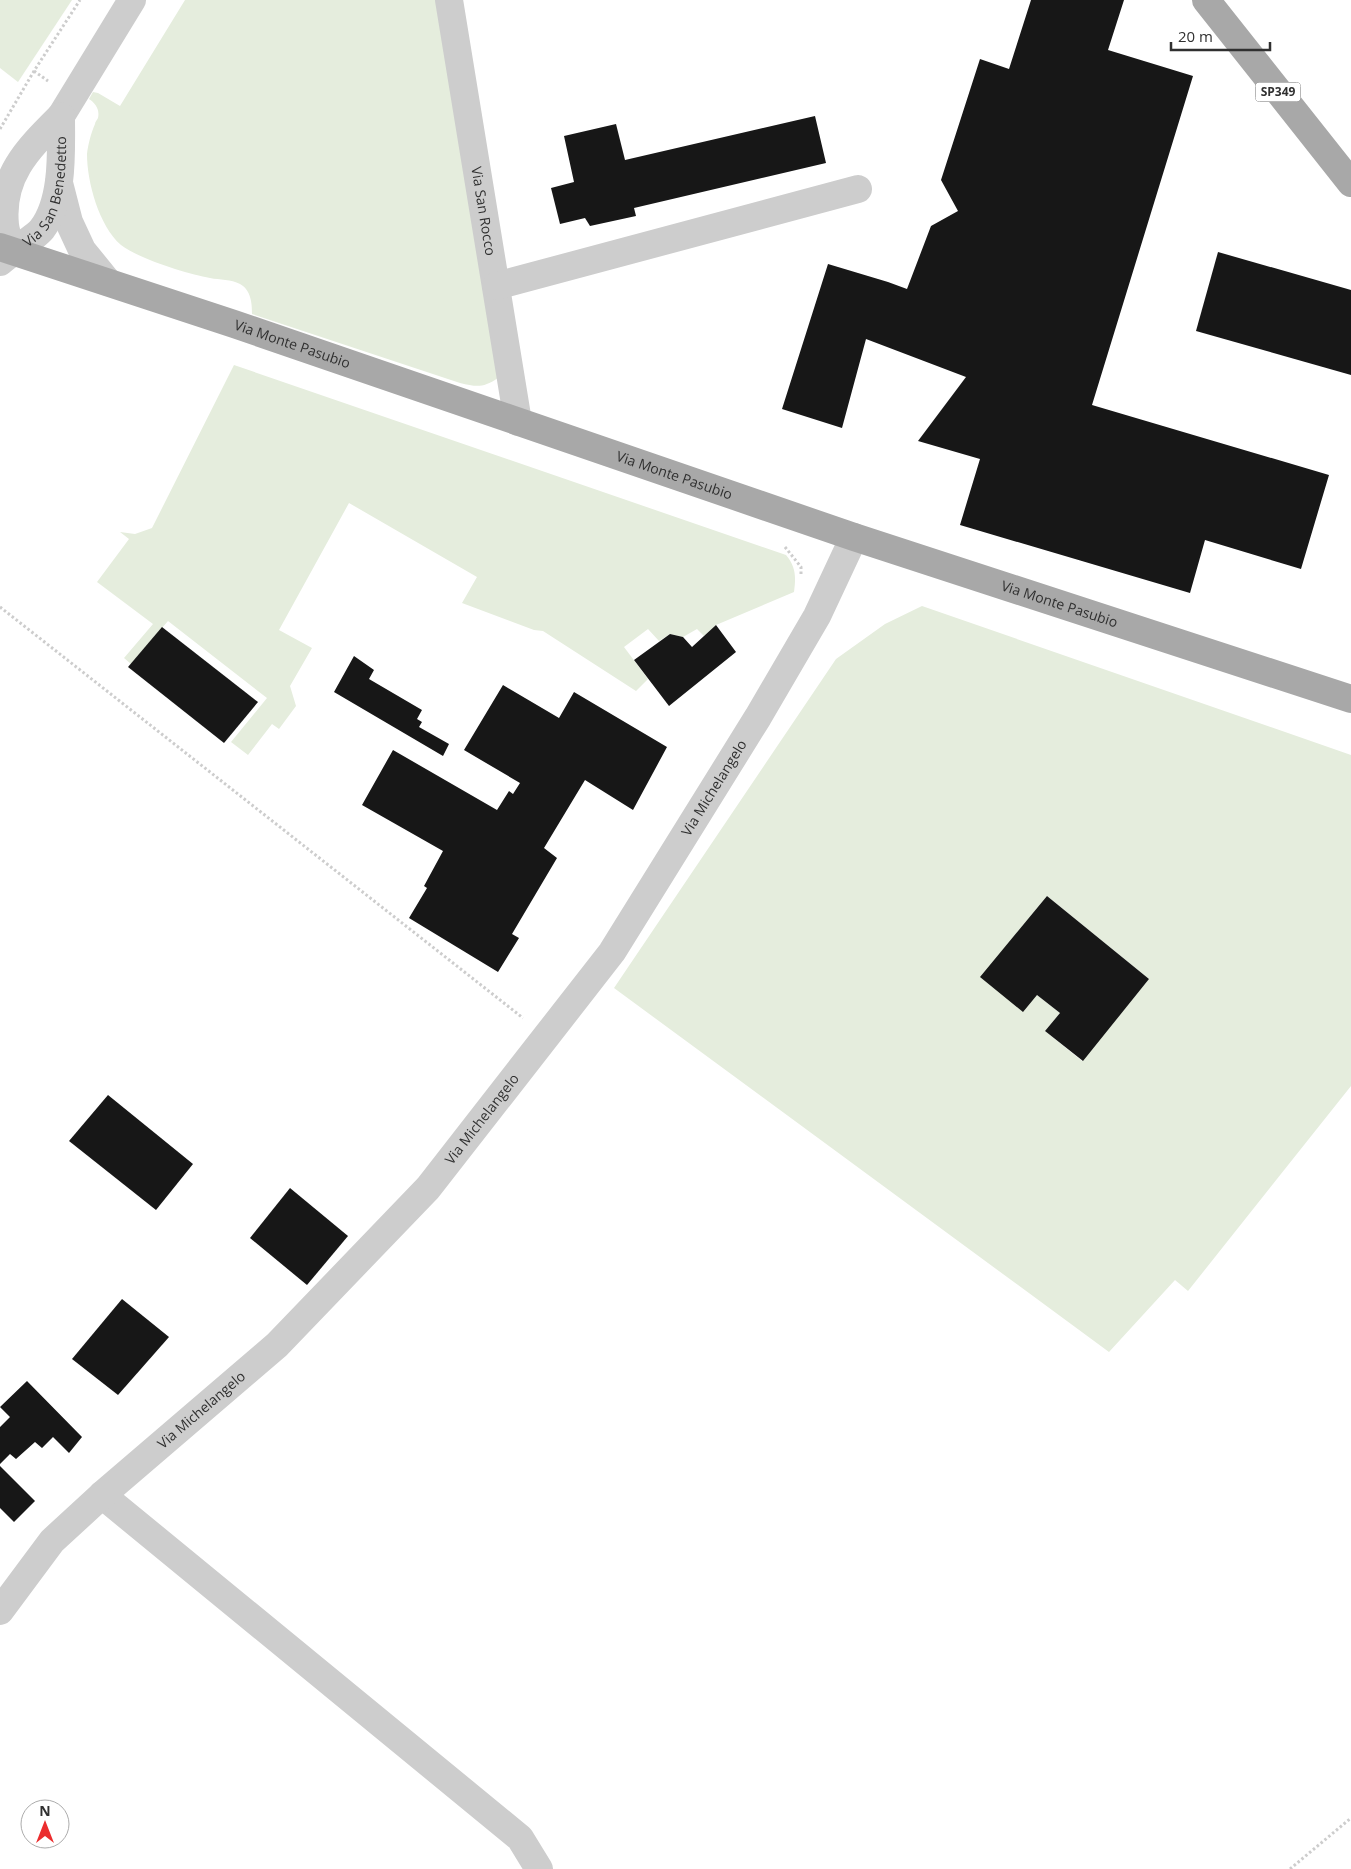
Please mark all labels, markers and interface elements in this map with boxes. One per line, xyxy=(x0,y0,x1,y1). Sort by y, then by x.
scale bar xyxy=(1171,20,1270,52)
text: 20 m xyxy=(1178,26,1213,46)
road number: SP349 xyxy=(1256,82,1300,101)
street label: Via San Benedetto xyxy=(19,136,70,251)
street label: Via San Rocco xyxy=(467,165,501,257)
street label: Via Monte Pasubio xyxy=(232,315,353,372)
street label: Via Monte Pasubio xyxy=(614,446,735,504)
street label: Via Monte Pasubio xyxy=(999,576,1120,631)
street label: Via Michelangelo xyxy=(676,736,751,839)
street label: Via Michelangelo xyxy=(440,1069,523,1168)
street label: Via Michelangelo xyxy=(153,1366,249,1452)
north arrow xyxy=(20,1799,70,1849)
text: N xyxy=(39,1801,51,1820)

